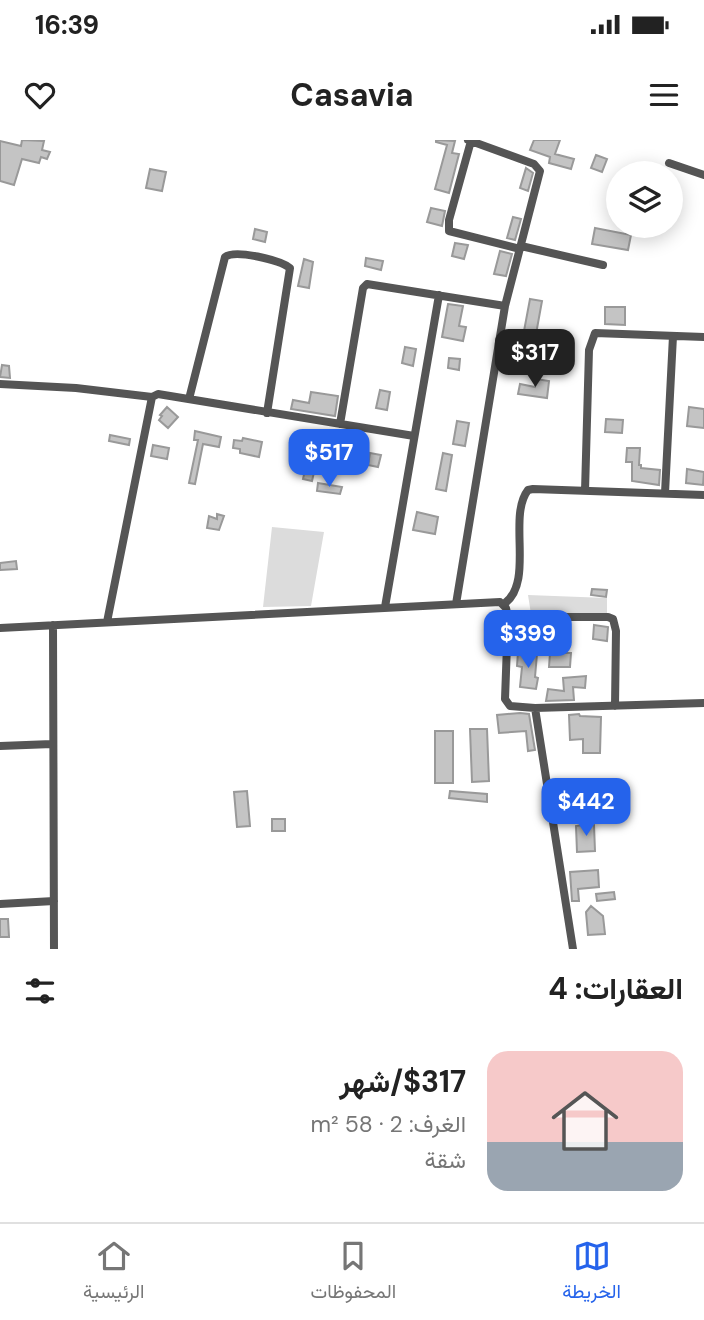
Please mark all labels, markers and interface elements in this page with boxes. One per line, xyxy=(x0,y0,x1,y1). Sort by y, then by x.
text: 16:39 xyxy=(35,8,99,42)
text: Casavia xyxy=(290,74,414,116)
icon: heart xyxy=(21,76,59,114)
icon: menu xyxy=(645,76,683,114)
map controls xyxy=(606,161,683,238)
button: layers xyxy=(606,161,683,238)
pin: $317 xyxy=(494,330,576,389)
text: $317 xyxy=(511,337,559,367)
pin: $517 xyxy=(288,430,370,489)
text: $517 xyxy=(305,437,353,467)
pin: $399 xyxy=(487,610,569,670)
text: $399 xyxy=(500,618,556,648)
pin: $442 xyxy=(545,778,627,838)
text: $442 xyxy=(557,786,615,816)
text: العقارات: 4 xyxy=(548,969,683,1008)
icon: filters xyxy=(21,972,59,1010)
text: $317/شهر xyxy=(339,1062,466,1101)
icon: home xyxy=(543,1079,627,1163)
text: الغرف: 2 · 58 m² xyxy=(311,1109,466,1139)
text: شقة xyxy=(424,1145,466,1175)
tab: الرئيسية xyxy=(83,1237,144,1308)
tab: المحفوظات xyxy=(311,1237,396,1308)
tab: الخريطة xyxy=(562,1237,621,1308)

